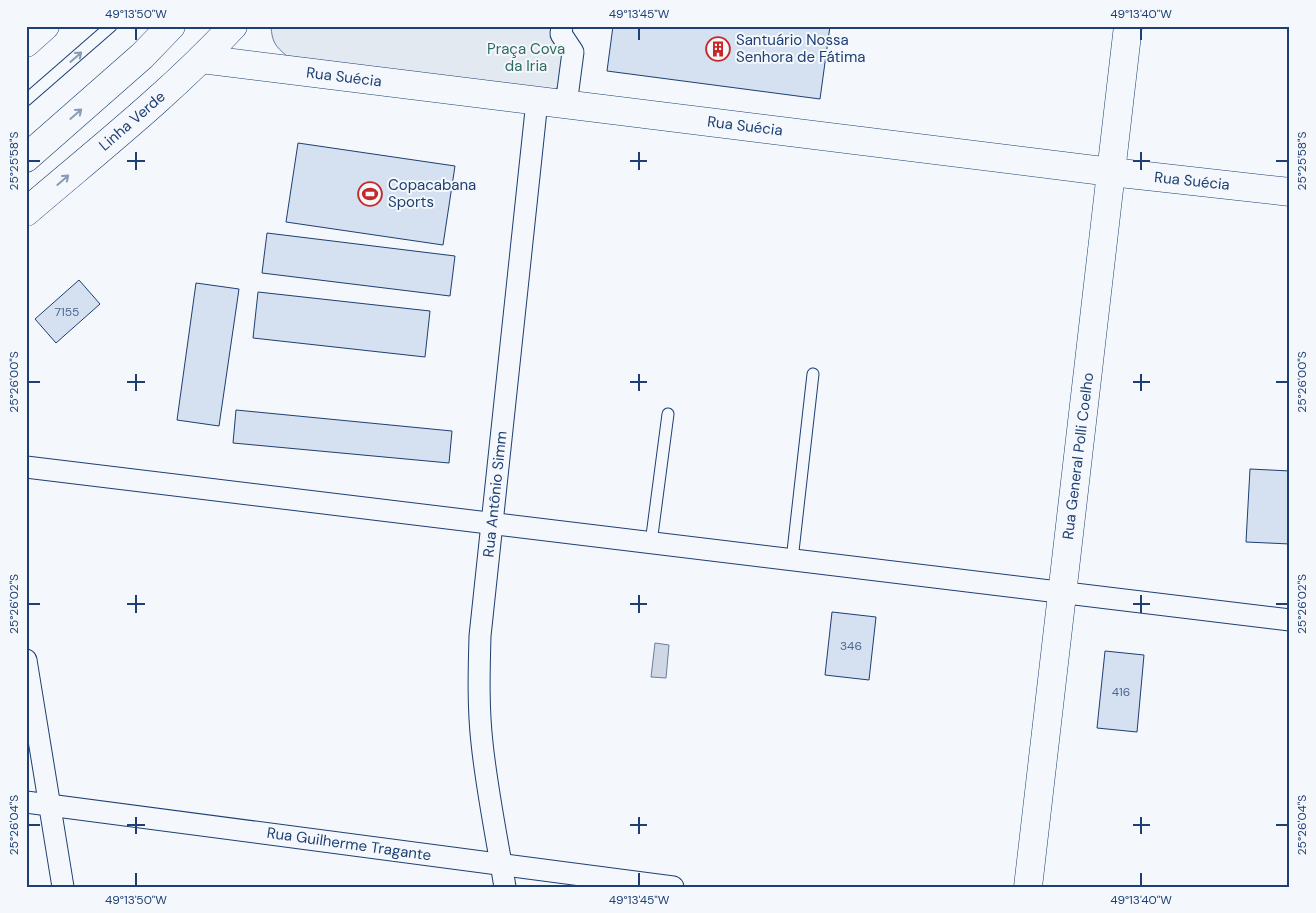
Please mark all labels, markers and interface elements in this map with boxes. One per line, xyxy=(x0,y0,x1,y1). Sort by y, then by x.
text: 49°13'50"W xyxy=(105,6,167,22)
text: 49°13'45"W xyxy=(609,6,670,22)
text: 49°13'40"W xyxy=(1110,6,1172,22)
place label: Santuário Nossa Senhora de Fátima xyxy=(736,30,865,67)
building icon: Santuário Nossa Senhora de Fátima xyxy=(705,36,731,62)
park label: Praça Cova da Iria xyxy=(487,39,565,76)
one-way arrow xyxy=(70,51,83,62)
street label: Rua Suécia xyxy=(305,62,383,92)
street label: Linha Verde xyxy=(95,87,169,155)
one-way arrow xyxy=(70,108,83,120)
street label: Rua Suécia xyxy=(706,111,784,141)
text: 25°25'58"S xyxy=(6,131,22,191)
text: 25°25'58"S xyxy=(1294,131,1310,191)
street label: Rua Suécia xyxy=(1153,167,1231,195)
one-way arrow xyxy=(57,175,70,186)
place label: Copacabana Sports xyxy=(388,175,476,212)
sports icon: Copacabana Sports xyxy=(357,181,383,207)
house number: 7155 xyxy=(55,304,79,320)
text: 25°26'00"S xyxy=(6,351,22,413)
text: 25°26'00"S xyxy=(1294,351,1310,413)
street label: Rua General Polli Coelho xyxy=(1058,371,1098,541)
street label: Rua Antônio Simm xyxy=(478,430,512,558)
text: 25°26'02"S xyxy=(6,574,22,634)
text: 25°26'02"S xyxy=(1294,574,1310,634)
house number: 346 xyxy=(840,638,862,654)
house number: 416 xyxy=(1112,684,1130,700)
text: 25°26'04"S xyxy=(6,795,22,855)
text: 25°26'04"S xyxy=(1294,795,1310,855)
street label: Rua Guilherme Tragante xyxy=(266,823,432,865)
text: 49°13'50"W xyxy=(105,892,167,908)
text: 49°13'45"W xyxy=(609,892,670,908)
text: 49°13'40"W xyxy=(1110,892,1172,908)

